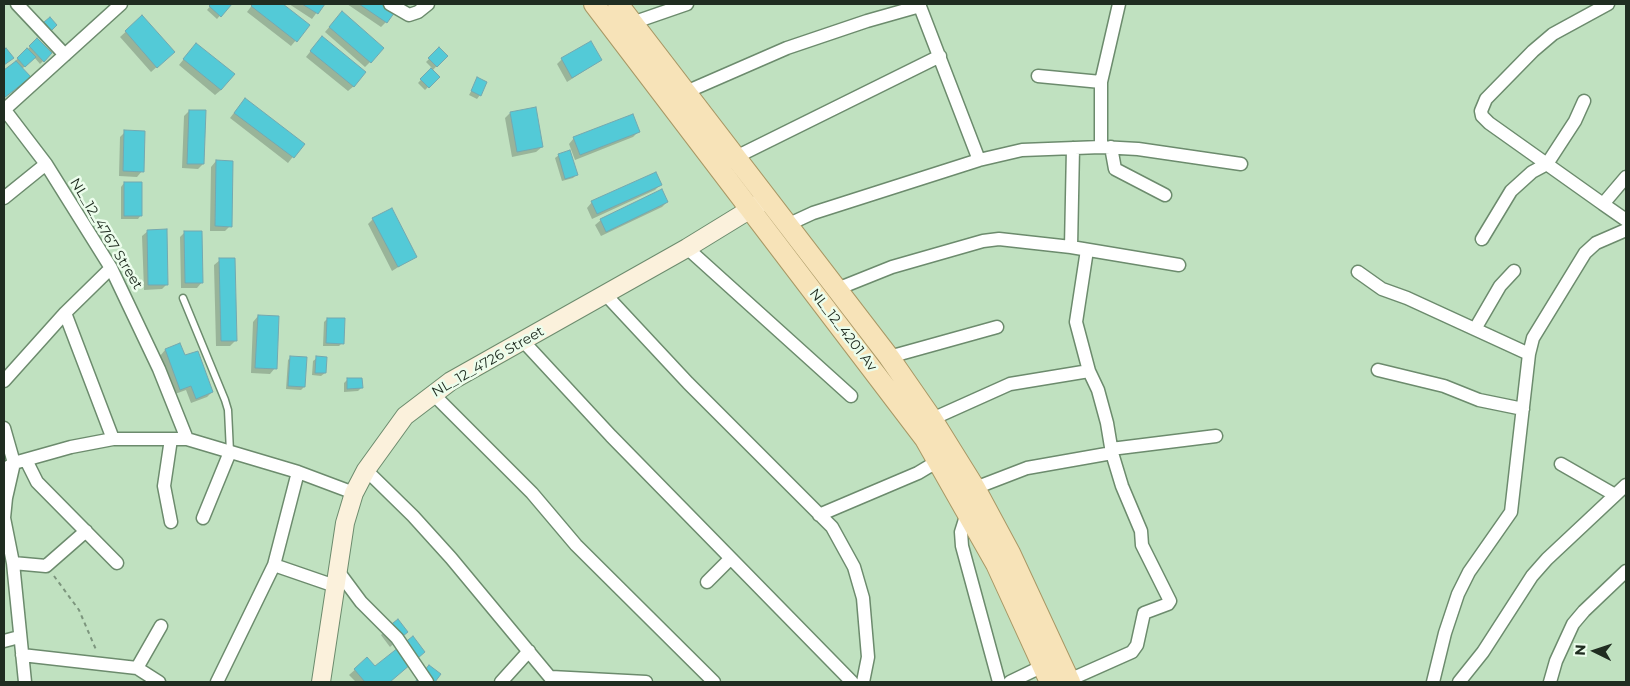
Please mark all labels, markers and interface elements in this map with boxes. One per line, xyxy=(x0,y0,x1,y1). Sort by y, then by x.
street label: NL_12_4767 Street xyxy=(66,175,146,293)
street label: NL_12_4201 Av xyxy=(806,286,880,374)
street label: NL_12_4726 Street xyxy=(429,323,547,401)
north arrow xyxy=(1570,626,1620,676)
text: N xyxy=(1571,644,1589,656)

